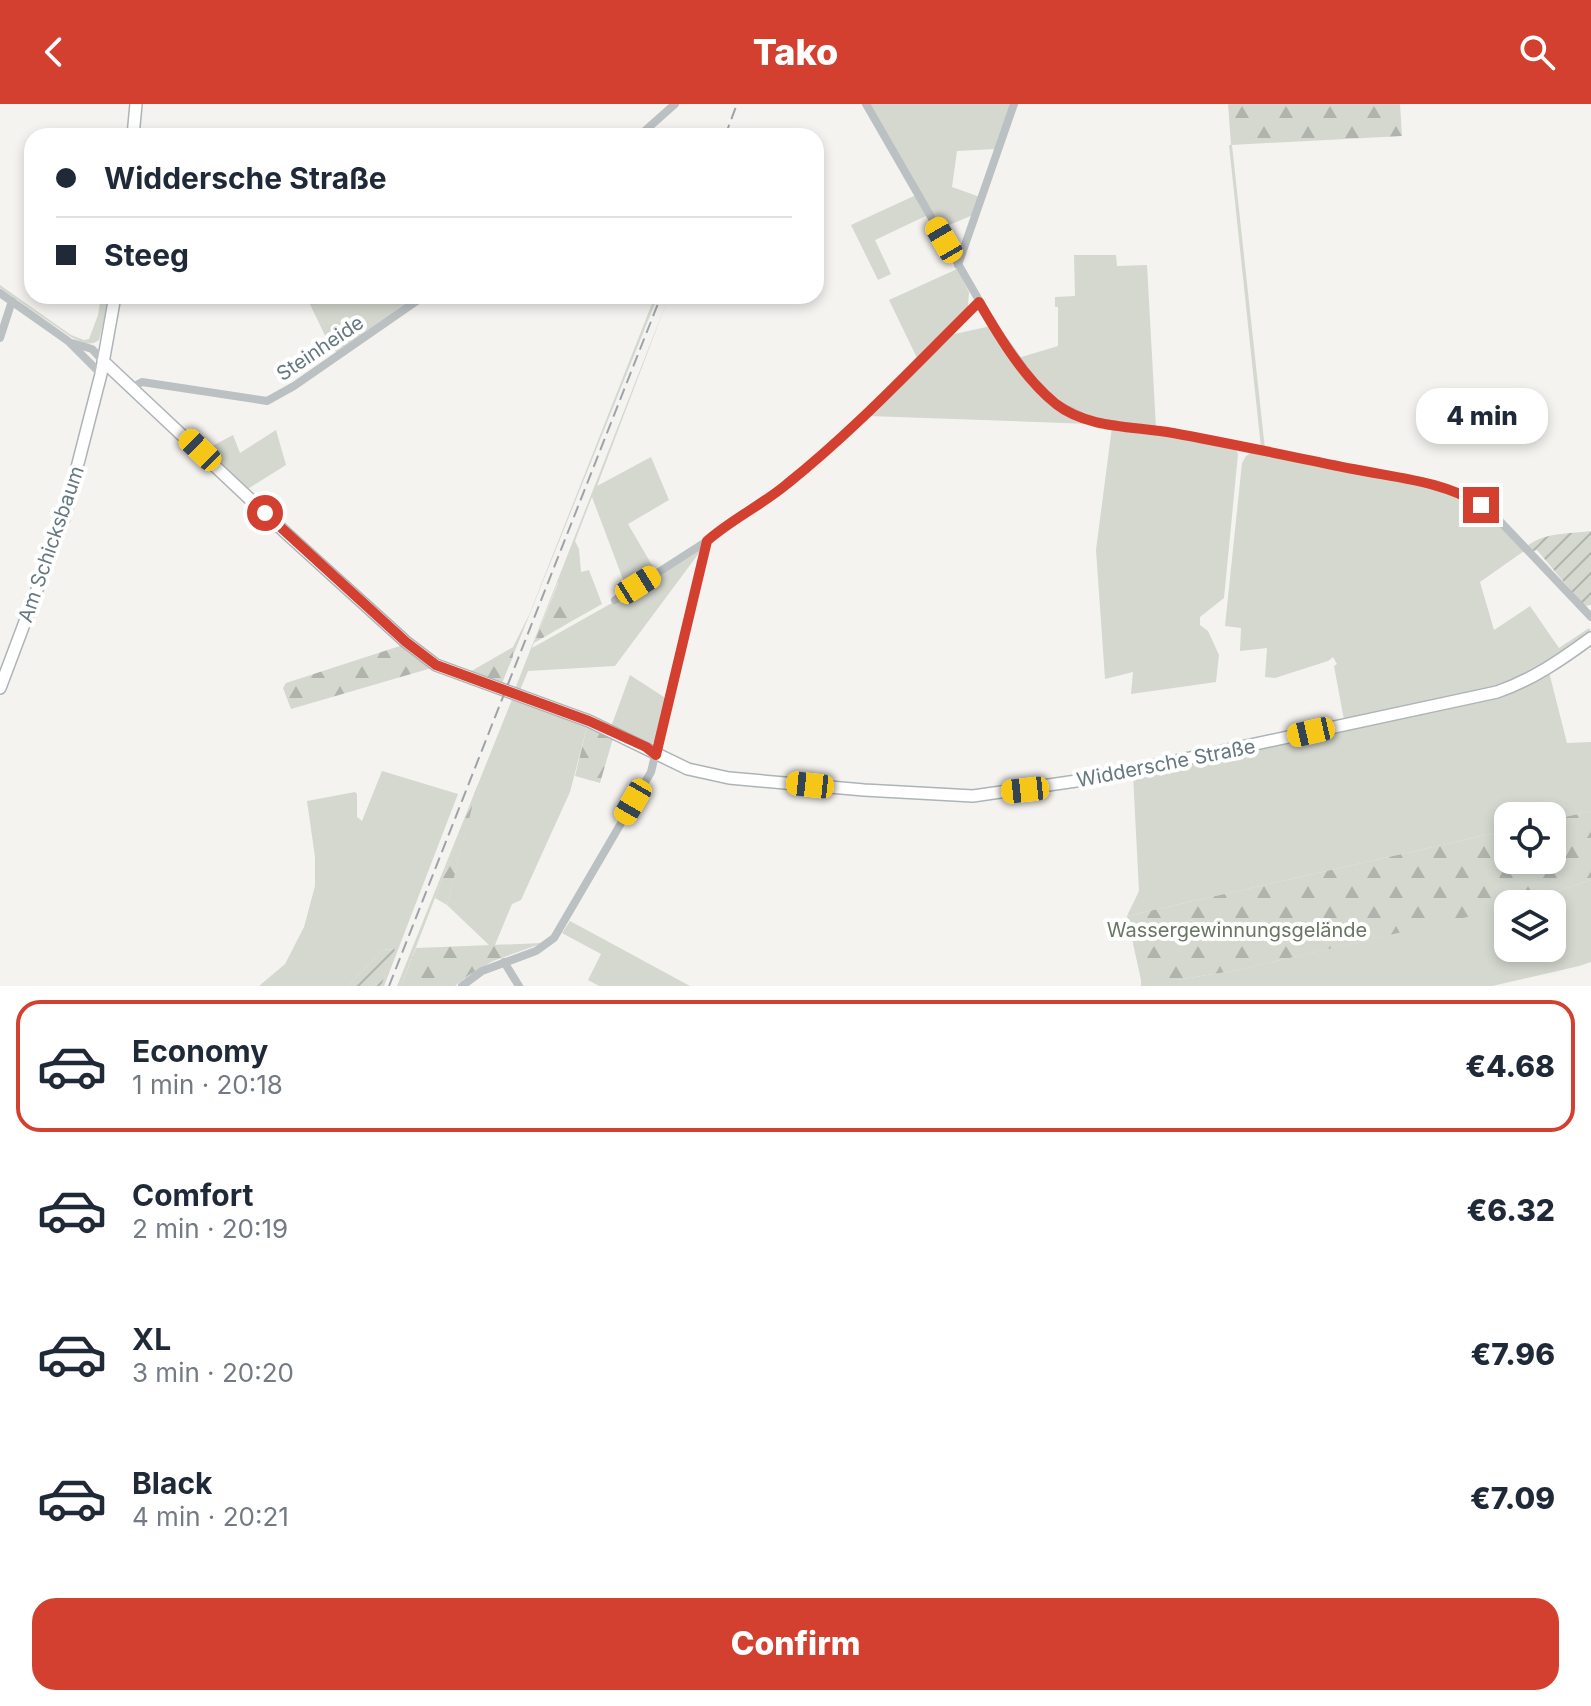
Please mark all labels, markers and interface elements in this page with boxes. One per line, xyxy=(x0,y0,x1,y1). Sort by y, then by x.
icon: back xyxy=(32,30,76,74)
text: Tako xyxy=(753,30,838,74)
icon: search xyxy=(1515,30,1559,74)
text: Widdersche Straße xyxy=(104,160,387,196)
car xyxy=(922,213,966,267)
text: Steeg xyxy=(104,237,189,273)
street label: Steinheide xyxy=(272,310,368,386)
callout: 4 min xyxy=(1415,389,1547,445)
text: 4 min xyxy=(1446,400,1518,431)
car xyxy=(174,425,226,475)
street label: Am Schicksbaum xyxy=(13,463,89,625)
route end xyxy=(1463,487,1499,523)
route start xyxy=(247,495,283,531)
car xyxy=(611,562,665,608)
car xyxy=(1285,715,1337,749)
street label: Widdersche Straße xyxy=(1075,734,1257,792)
car xyxy=(785,771,835,799)
car xyxy=(611,775,655,829)
car xyxy=(1000,776,1050,804)
map controls xyxy=(1494,802,1566,962)
button: locate xyxy=(1494,802,1566,874)
button: layers xyxy=(1494,890,1566,962)
park label: Wassergewinnungsgelände xyxy=(1107,918,1367,942)
icon: car xyxy=(36,1030,108,1102)
text: Economy xyxy=(132,1033,268,1069)
text: €4.68 xyxy=(1465,1048,1555,1084)
text: 1 min · 20:18 xyxy=(132,1069,283,1100)
icon: car xyxy=(36,1174,108,1246)
text: Comfort xyxy=(132,1177,253,1213)
text: €6.32 xyxy=(1466,1192,1555,1228)
text: 2 min · 20:19 xyxy=(132,1213,288,1244)
icon: car xyxy=(36,1318,108,1390)
text: XL xyxy=(132,1321,171,1357)
text: €7.96 xyxy=(1471,1336,1555,1372)
text: 3 min · 20:20 xyxy=(132,1357,294,1388)
icon: car xyxy=(36,1462,108,1534)
text: Black xyxy=(132,1465,212,1501)
text: €7.09 xyxy=(1470,1480,1555,1516)
text: 4 min · 20:21 xyxy=(132,1501,289,1532)
button: Confirm xyxy=(32,1598,1559,1690)

